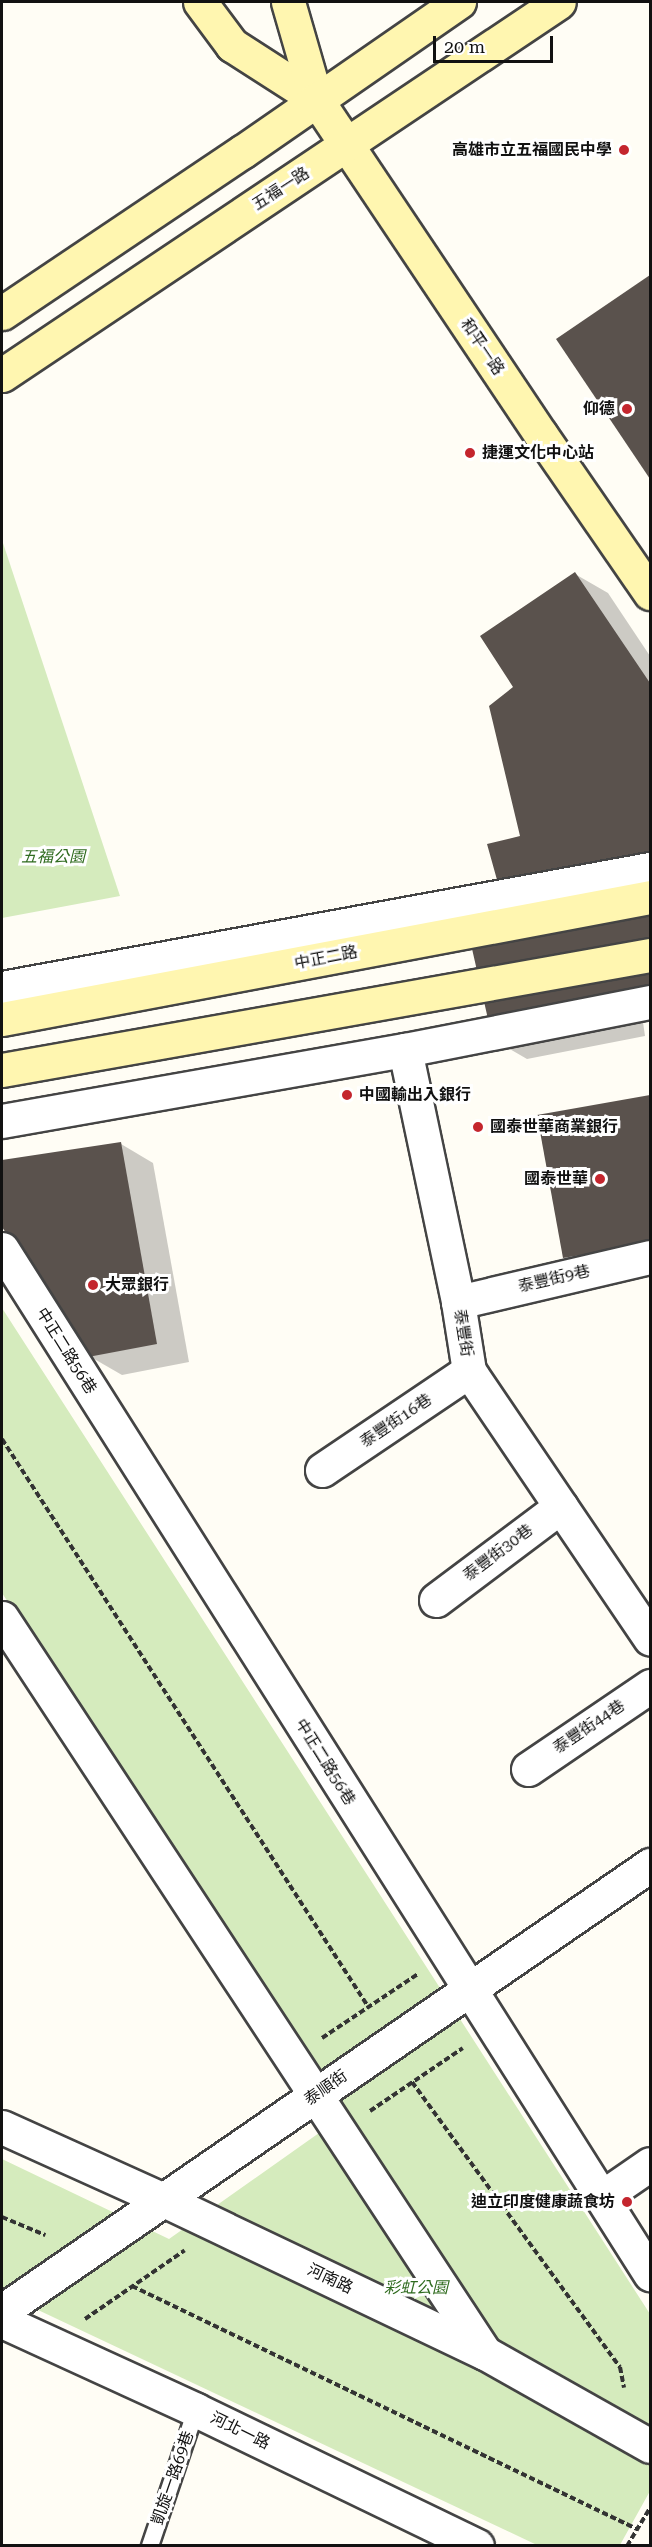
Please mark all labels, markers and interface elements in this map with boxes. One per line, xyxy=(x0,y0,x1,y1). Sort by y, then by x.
scale bar xyxy=(436,24,556,62)
text: 20 m xyxy=(444,36,485,57)
place label: 高雄市立五福國民中學 xyxy=(452,140,612,160)
marker: 高雄市立五福國民中學 xyxy=(617,143,631,157)
street label: 五福一路 xyxy=(249,164,313,214)
street label: 和平一路 xyxy=(456,315,508,379)
place label: 仰德 xyxy=(583,399,615,419)
marker: 仰德 xyxy=(620,402,634,416)
place label: 捷運文化中心站 xyxy=(482,443,594,463)
marker: 捷運文化中心站 xyxy=(463,446,477,460)
park label: 五福公園 xyxy=(21,847,85,867)
street label: 中正二路 xyxy=(293,942,359,974)
place label: 中國輸出入銀行 xyxy=(359,1085,471,1105)
marker: 中國輸出入銀行 xyxy=(340,1088,354,1102)
place label: 國泰世華商業銀行 xyxy=(490,1117,618,1137)
marker: 國泰世華商業銀行 xyxy=(471,1120,485,1134)
place label: 國泰世華 xyxy=(524,1169,588,1189)
marker: 國泰世華 xyxy=(593,1172,607,1186)
street label: 泰豐街9巷 xyxy=(516,1261,592,1297)
place label: 大眾銀行 xyxy=(105,1275,169,1295)
marker: 大眾銀行 xyxy=(86,1278,100,1292)
street label: 中正二路56巷 xyxy=(32,1304,100,1398)
street label: 泰豐街 xyxy=(450,1308,476,1358)
street label: 泰豐街16巷 xyxy=(357,1390,435,1452)
street label: 泰豐街30巷 xyxy=(460,1521,536,1585)
street label: 泰豐街44巷 xyxy=(550,1696,628,1758)
street label: 中正二路56巷 xyxy=(291,1715,359,1809)
street label: 泰順街 xyxy=(301,2066,351,2110)
place label: 迪立印度健康蔬食坊 xyxy=(471,2192,615,2212)
marker: 迪立印度健康蔬食坊 xyxy=(620,2195,634,2209)
street label: 河南路 xyxy=(304,2260,356,2298)
park label: 彩虹公園 xyxy=(384,2278,448,2298)
street label: 河北一路 xyxy=(207,2408,273,2454)
street label: 凱旋一路69巷 xyxy=(148,2429,198,2527)

